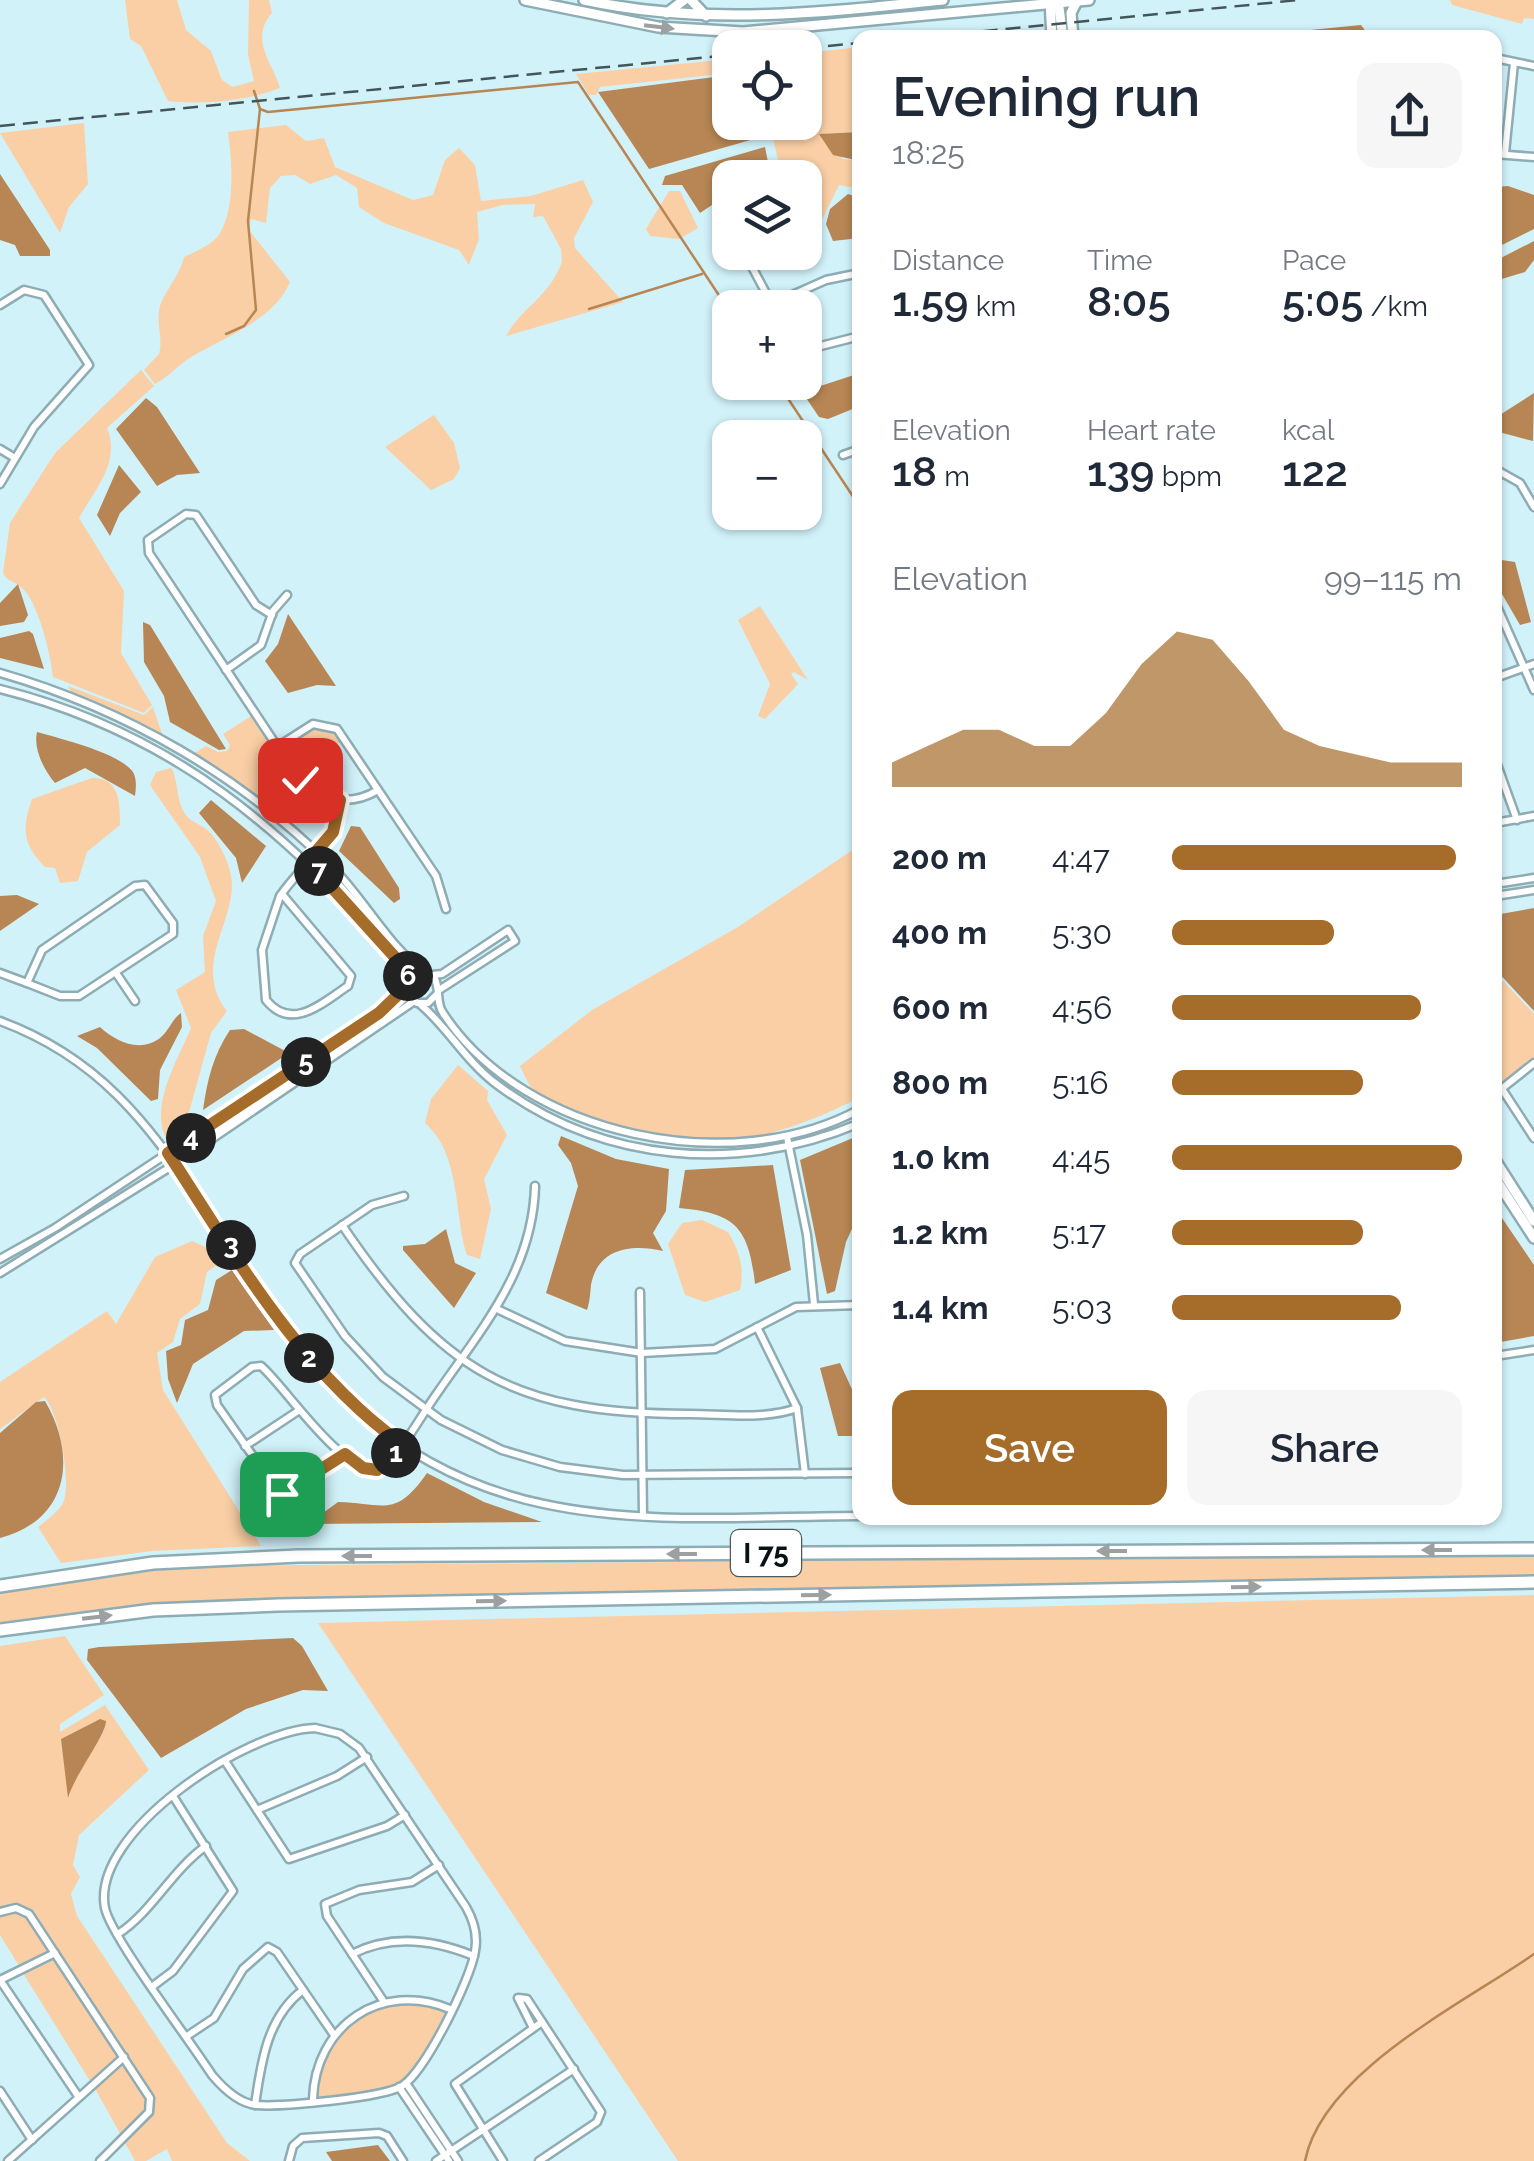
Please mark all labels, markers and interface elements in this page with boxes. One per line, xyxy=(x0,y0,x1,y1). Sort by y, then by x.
one-way arrow xyxy=(644,19,675,35)
map controls xyxy=(712,30,822,530)
button: locate xyxy=(712,30,822,140)
button: share xyxy=(1357,63,1462,168)
text: Evening run xyxy=(892,64,1200,129)
text: 18:25 xyxy=(892,134,965,171)
button: layers xyxy=(712,160,822,270)
text: Distance xyxy=(892,244,1004,277)
text: Time xyxy=(1087,244,1152,277)
text: Pace xyxy=(1282,244,1346,277)
text: 1.59 xyxy=(892,277,969,326)
text: 8:05 xyxy=(1087,277,1171,326)
text: 5:05 xyxy=(1282,277,1363,326)
button: + xyxy=(712,290,822,400)
text: km xyxy=(969,290,1016,323)
text: /km xyxy=(1363,290,1428,323)
text: Elevation xyxy=(892,414,1011,447)
text: Heart rate xyxy=(1087,414,1216,447)
text: kcal xyxy=(1282,414,1334,447)
button: − xyxy=(712,420,822,530)
text: 18 xyxy=(892,447,937,496)
text: 139 xyxy=(1087,447,1155,496)
text: 122 xyxy=(1282,447,1348,496)
text: m xyxy=(937,460,970,493)
text: bpm xyxy=(1155,460,1222,493)
text: Elevation xyxy=(892,560,1028,597)
text: 99–115 m xyxy=(1324,560,1462,597)
pin xyxy=(258,738,343,823)
icon: check xyxy=(273,753,328,808)
text: 200 m xyxy=(892,839,987,876)
text: 4:47 xyxy=(1052,839,1110,876)
pin: 7 xyxy=(294,846,344,896)
text: 7 xyxy=(311,854,327,887)
text: 400 m xyxy=(892,914,987,951)
text: 5:30 xyxy=(1052,914,1112,951)
pin: 6 xyxy=(383,951,433,1001)
text: 6 xyxy=(400,959,417,992)
text: 600 m xyxy=(892,989,988,1026)
text: 4:56 xyxy=(1052,989,1112,1026)
pin: 5 xyxy=(281,1037,331,1087)
text: 5 xyxy=(298,1045,314,1078)
text: 800 m xyxy=(892,1064,988,1101)
text: 5:16 xyxy=(1052,1064,1108,1101)
pin: 4 xyxy=(166,1113,216,1163)
text: 4 xyxy=(183,1121,199,1154)
text: 1.0 km xyxy=(892,1139,990,1176)
text: 4:45 xyxy=(1052,1139,1110,1176)
text: 1.2 km xyxy=(892,1214,988,1251)
text: 5:17 xyxy=(1052,1214,1106,1251)
pin: 3 xyxy=(206,1220,256,1270)
text: 3 xyxy=(223,1228,239,1261)
text: 1.4 km xyxy=(892,1289,989,1326)
text: 5:03 xyxy=(1052,1289,1112,1326)
pin: 2 xyxy=(284,1333,334,1383)
text: 2 xyxy=(301,1341,317,1374)
button: Save xyxy=(892,1390,1167,1505)
button: Share xyxy=(1187,1390,1462,1505)
pin: 1 xyxy=(371,1428,421,1478)
text: 1 xyxy=(389,1436,403,1469)
pin xyxy=(240,1452,325,1537)
icon: arrive xyxy=(255,1467,310,1522)
road number: I 75 xyxy=(731,1530,801,1576)
one-way arrow xyxy=(1420,1542,1452,1558)
one-way arrow xyxy=(1095,1543,1127,1559)
one-way arrow xyxy=(665,1546,697,1562)
one-way arrow xyxy=(340,1548,372,1564)
one-way arrow xyxy=(1230,1579,1262,1595)
one-way arrow xyxy=(801,1587,833,1603)
one-way arrow xyxy=(476,1593,508,1609)
one-way arrow xyxy=(81,1609,113,1625)

